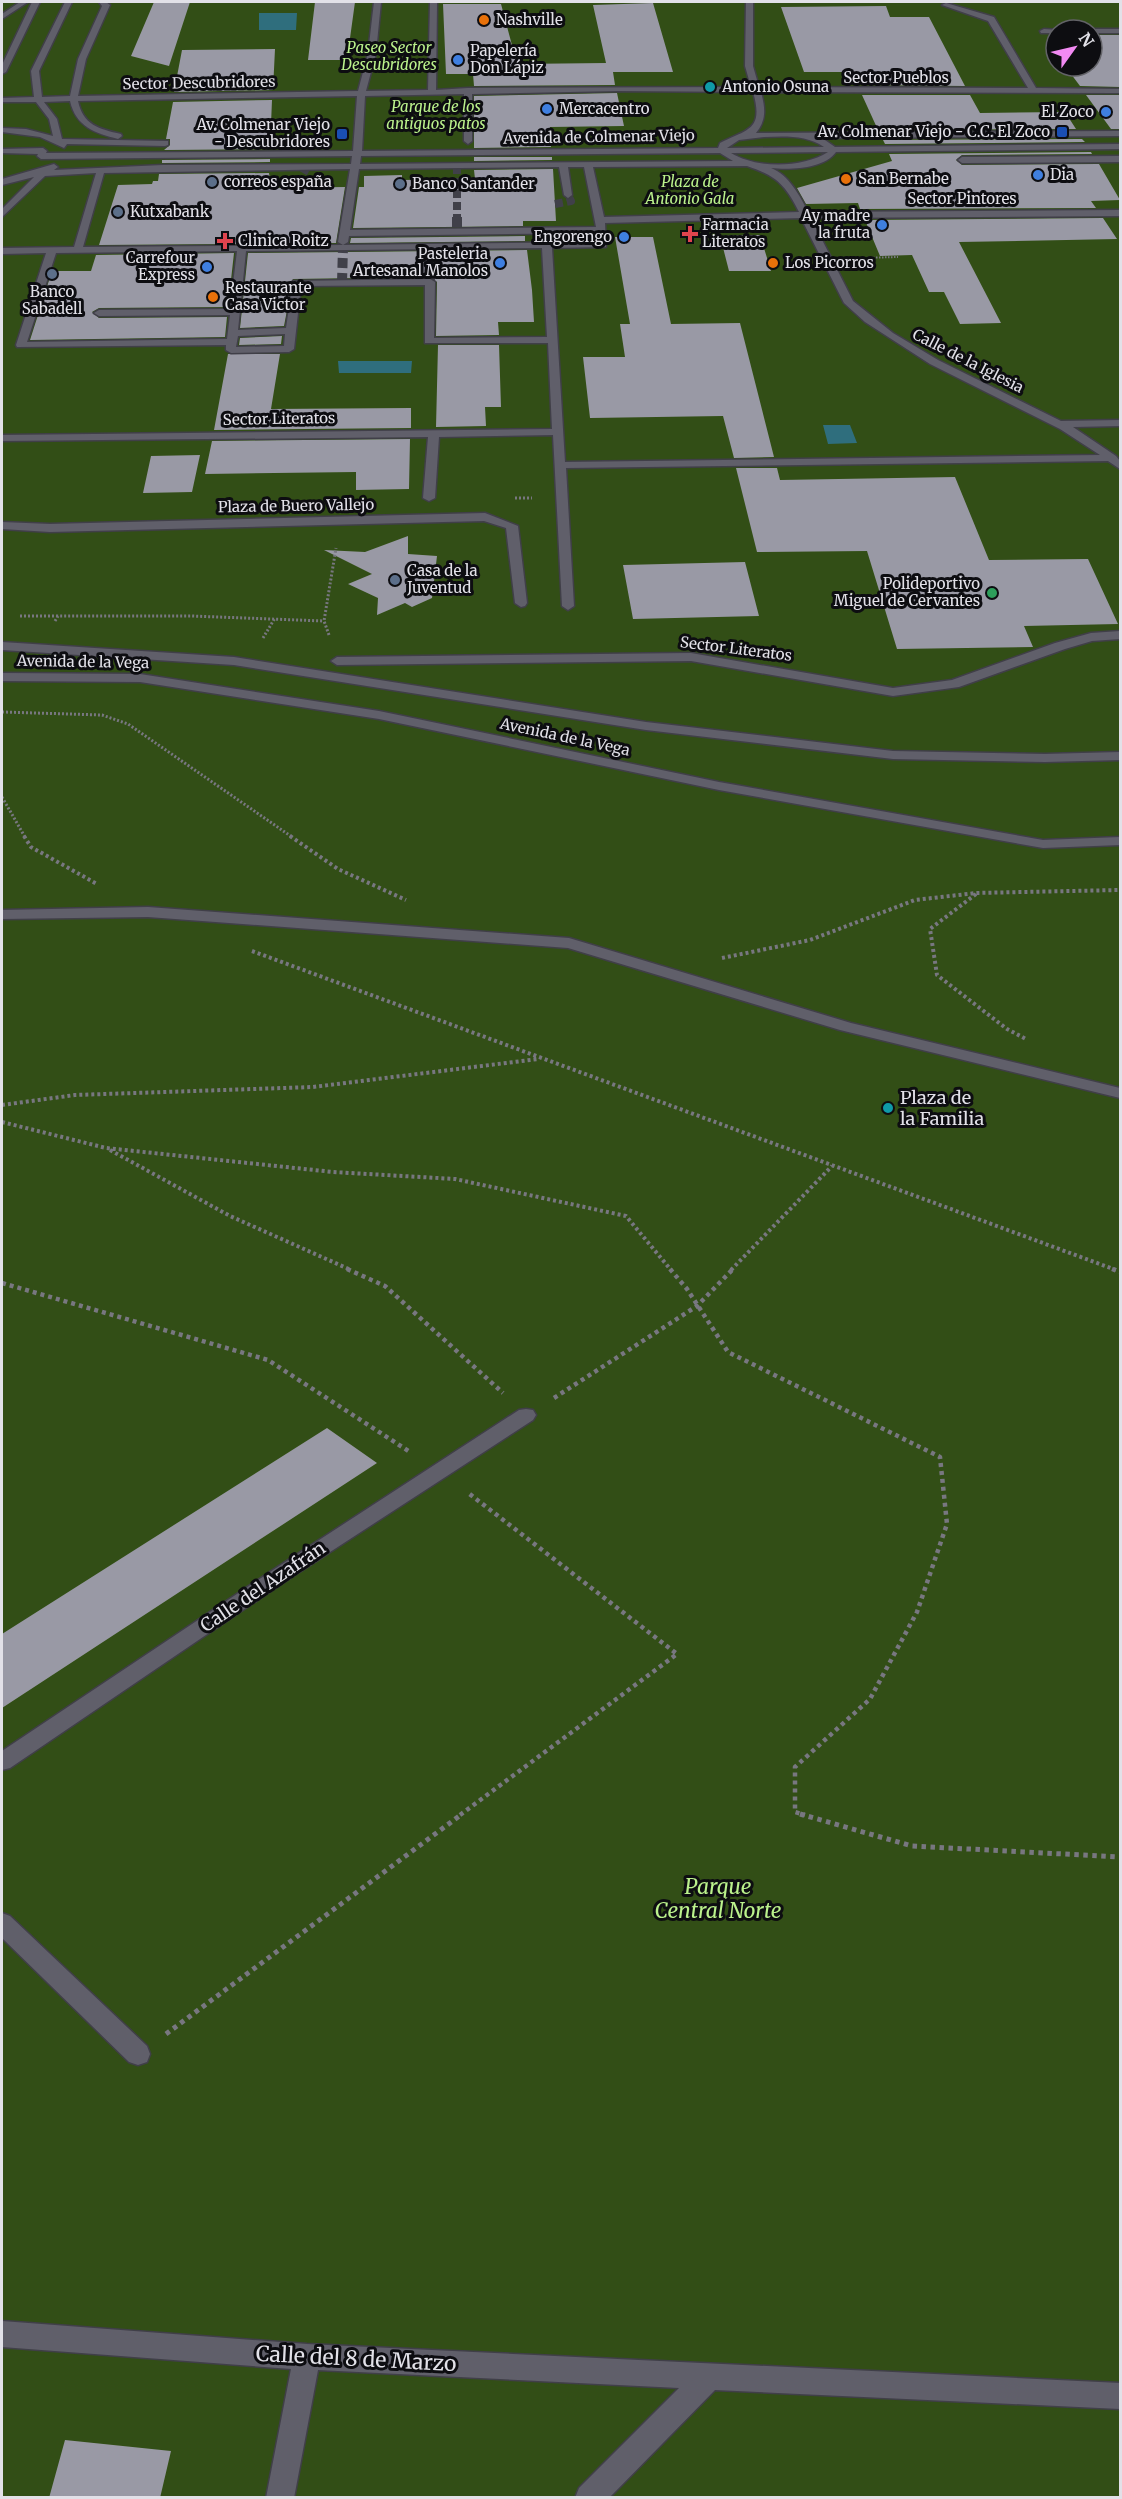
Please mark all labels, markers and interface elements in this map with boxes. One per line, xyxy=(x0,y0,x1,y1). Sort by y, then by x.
place label: Nashville xyxy=(496,10,563,29)
marker: Nashville xyxy=(477,13,491,27)
north arrow xyxy=(1044,18,1104,78)
text: N xyxy=(1075,29,1098,51)
park label: Paseo Sector Descubridores xyxy=(340,38,437,74)
place label: Papelería Don Lápiz xyxy=(470,41,544,77)
marker: Papelería Don Lápiz xyxy=(451,53,465,67)
street label: Sector Pueblos xyxy=(843,68,949,87)
street label: Sector Descubridores xyxy=(122,72,276,93)
place label: Antonio Osuna xyxy=(721,77,829,96)
marker: Antonio Osuna xyxy=(703,80,717,94)
park label: Parque de los antiguos patos xyxy=(386,97,486,133)
place label: Mercacentro xyxy=(559,99,650,118)
marker: Mercacentro xyxy=(540,102,554,116)
place label: El Zoco xyxy=(1041,102,1094,121)
marker: El Zoco xyxy=(1099,105,1113,119)
place label: Av. Colmenar Viejo - Descubridores xyxy=(195,115,330,151)
place label: Av. Colmenar Viejo - C.C. El Zoco xyxy=(817,122,1050,141)
street label: Avenida de Colmenar Viejo xyxy=(502,125,695,148)
marker: Av. Colmenar Viejo - C.C. El Zoco xyxy=(1055,125,1069,139)
marker: Av. Colmenar Viejo - Descubridores xyxy=(335,127,349,141)
place label: Dia xyxy=(1050,165,1074,184)
marker: Dia xyxy=(1031,168,1045,182)
place label: San Bernabe xyxy=(858,169,949,188)
place label: correos españa xyxy=(224,172,332,191)
park label: Plaza de Antonio Gala xyxy=(645,172,734,208)
marker: San Bernabe xyxy=(839,172,853,186)
place label: Banco Santander xyxy=(412,174,535,193)
marker: correos españa xyxy=(205,175,219,189)
marker: Banco Santander xyxy=(393,177,407,191)
street label: Sector Pintores xyxy=(907,189,1017,208)
place label: Kutxabank xyxy=(130,202,210,221)
marker: Kutxabank xyxy=(111,205,125,219)
place label: Ay madre la fruta xyxy=(801,206,870,242)
place label: Farmacia Literatos xyxy=(702,215,769,251)
marker: Ay madre la fruta xyxy=(875,218,889,232)
place label: Engorengo xyxy=(533,227,612,246)
marker: Farmacia Literatos xyxy=(683,227,697,241)
marker: Engorengo xyxy=(617,230,631,244)
place label: Clinica Roitz xyxy=(238,231,329,250)
marker: Clinica Roitz xyxy=(216,232,234,250)
place label: Pasteleria Artesanal Manolos xyxy=(352,244,488,280)
place label: Carrefour Express xyxy=(126,248,195,284)
place label: Los Picorros xyxy=(785,253,874,272)
marker: Pasteleria Artesanal Manolos xyxy=(493,256,507,270)
marker: Los Picorros xyxy=(766,256,780,270)
marker: Carrefour Express xyxy=(200,260,214,274)
marker: Banco Sabadell xyxy=(45,267,59,281)
place label: Restaurante Casa Victor xyxy=(225,278,312,314)
place label: Banco Sabadell xyxy=(22,282,83,318)
marker: Restaurante Casa Victor xyxy=(206,290,220,304)
street label: Calle de la Iglesia xyxy=(909,324,1027,397)
street label: Sector Literatos xyxy=(222,408,336,429)
street label: Plaza de Buero Vallejo xyxy=(218,495,375,516)
place label: Casa de la Juventud xyxy=(406,561,477,597)
marker: Casa de la Juventud xyxy=(388,573,402,587)
place label: Polideportivo Miguel de Cervantes xyxy=(834,574,980,610)
marker: Polideportivo Miguel de Cervantes xyxy=(985,586,999,600)
street label: Sector Literatos xyxy=(679,632,793,665)
street label: Avenida de la Vega xyxy=(16,651,149,672)
street label: Avenida de la Vega xyxy=(497,713,632,760)
place label: Plaza de la Familia xyxy=(900,1086,984,1130)
marker: Plaza de la Familia xyxy=(881,1101,895,1115)
street label: Calle del Azafrán xyxy=(196,1536,330,1637)
park label: Parque Central Norte xyxy=(654,1873,782,1924)
street label: Calle del 8 de Marzo xyxy=(255,2340,457,2377)

